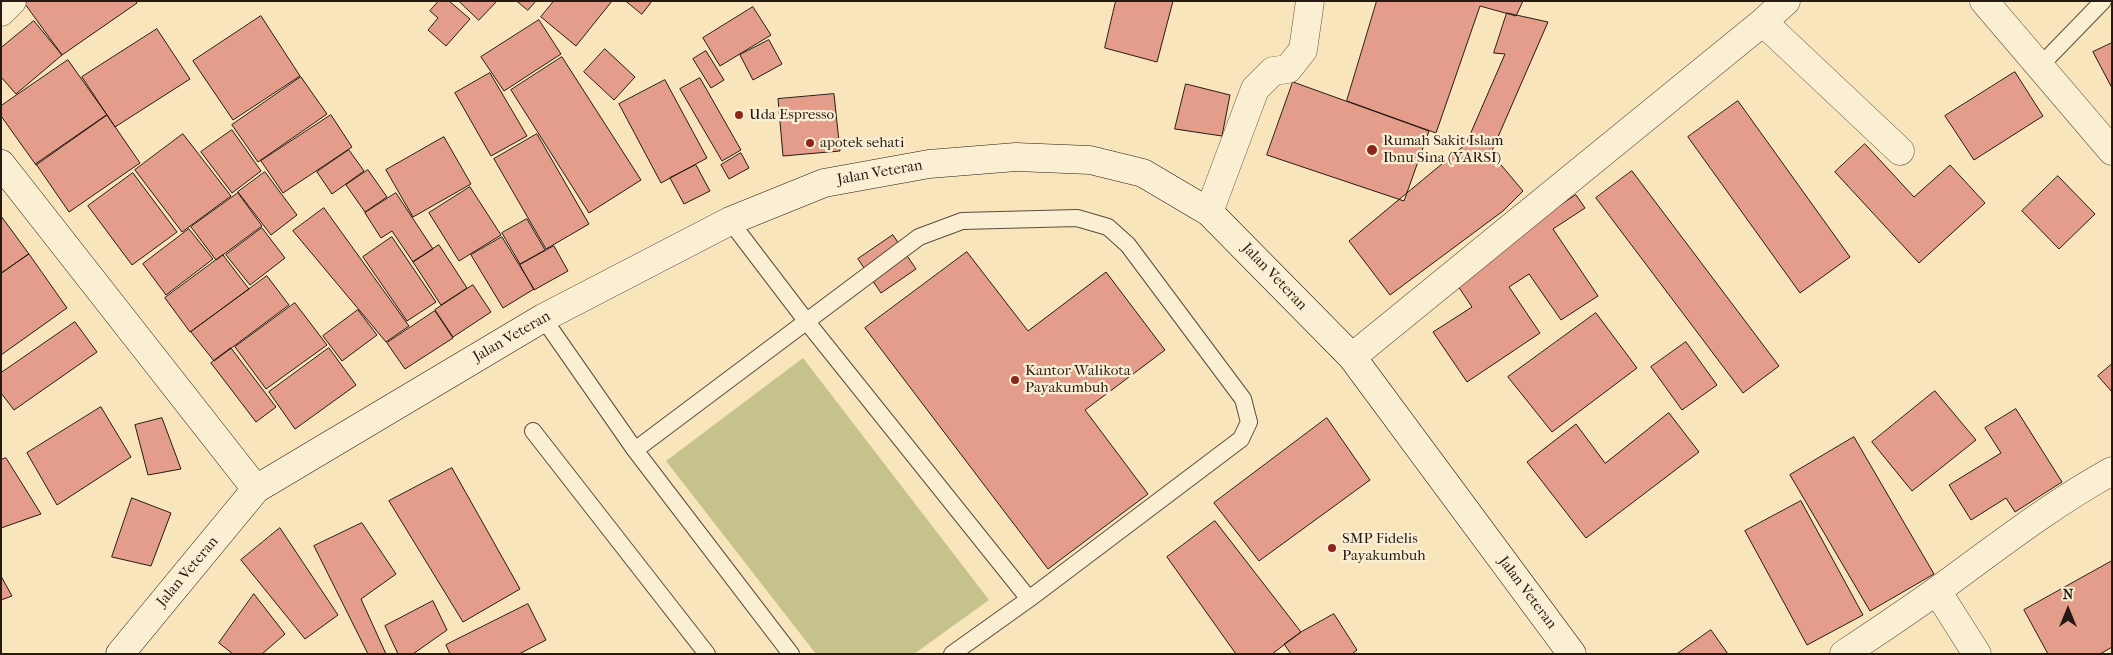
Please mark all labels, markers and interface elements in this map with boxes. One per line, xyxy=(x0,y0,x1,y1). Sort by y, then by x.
place label: Uda Espresso xyxy=(749,106,834,124)
marker: Uda Espresso xyxy=(733,109,745,121)
place label: Rumah Sakit Islam Ibnu Sina (YARSI) xyxy=(1383,132,1503,167)
place label: apotek sehati xyxy=(820,134,904,152)
marker: apotek sehati xyxy=(804,137,816,149)
marker: Rumah Sakit Islam Ibnu Sina (YARSI) xyxy=(1365,143,1379,157)
street label: Jalan Veteran xyxy=(836,157,924,189)
street label: Jalan Veteran xyxy=(1238,240,1310,314)
street label: Jalan Veteran xyxy=(470,308,554,366)
place label: Kantor Walikota Payakumbuh xyxy=(1025,362,1131,397)
marker: Kantor Walikota Payakumbuh xyxy=(1009,374,1021,386)
place label: SMP Fidelis Payakumbuh xyxy=(1342,530,1426,565)
street label: Jalan Veteran xyxy=(153,533,223,611)
marker: SMP Fidelis Payakumbuh xyxy=(1326,542,1338,554)
street label: Jalan Veteran xyxy=(1494,553,1560,633)
north arrow xyxy=(2043,585,2093,635)
text: N xyxy=(2063,586,2073,603)

